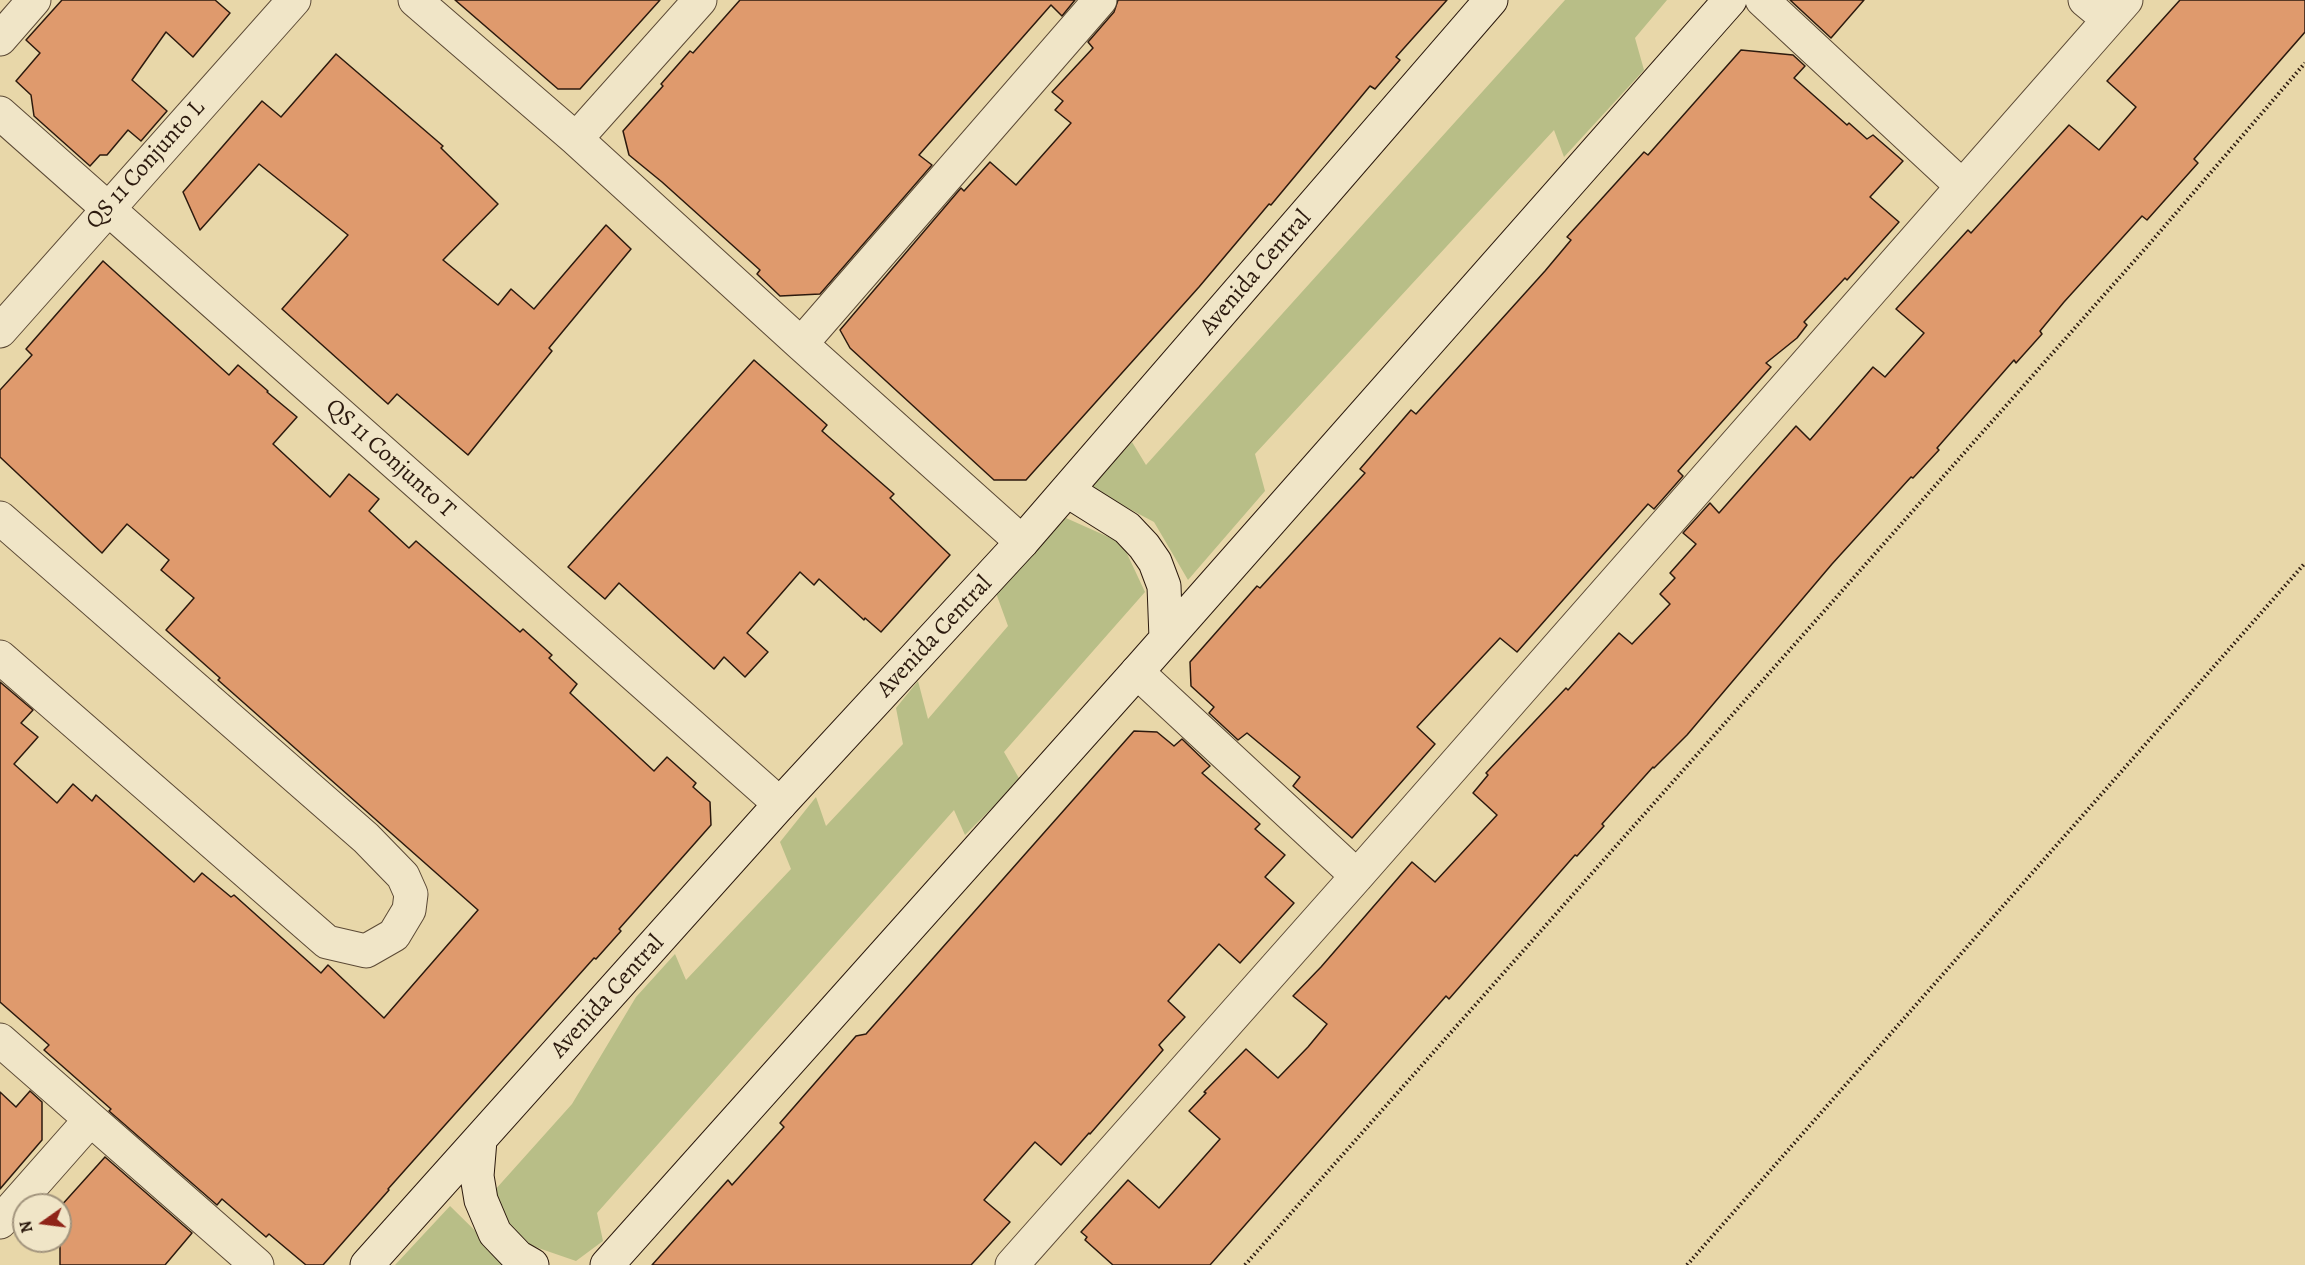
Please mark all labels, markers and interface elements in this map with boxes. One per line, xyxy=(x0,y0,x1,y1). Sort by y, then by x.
street label: QS 11 Conjunto L xyxy=(80,94,212,236)
street label: Avenida Central xyxy=(1194,205,1318,341)
street label: QS 11 Conjunto T xyxy=(319,393,461,525)
street label: Avenida Central xyxy=(871,570,999,704)
street label: Avenida Central xyxy=(545,930,671,1064)
north arrow xyxy=(12,1193,72,1253)
text: N xyxy=(14,1219,39,1235)

